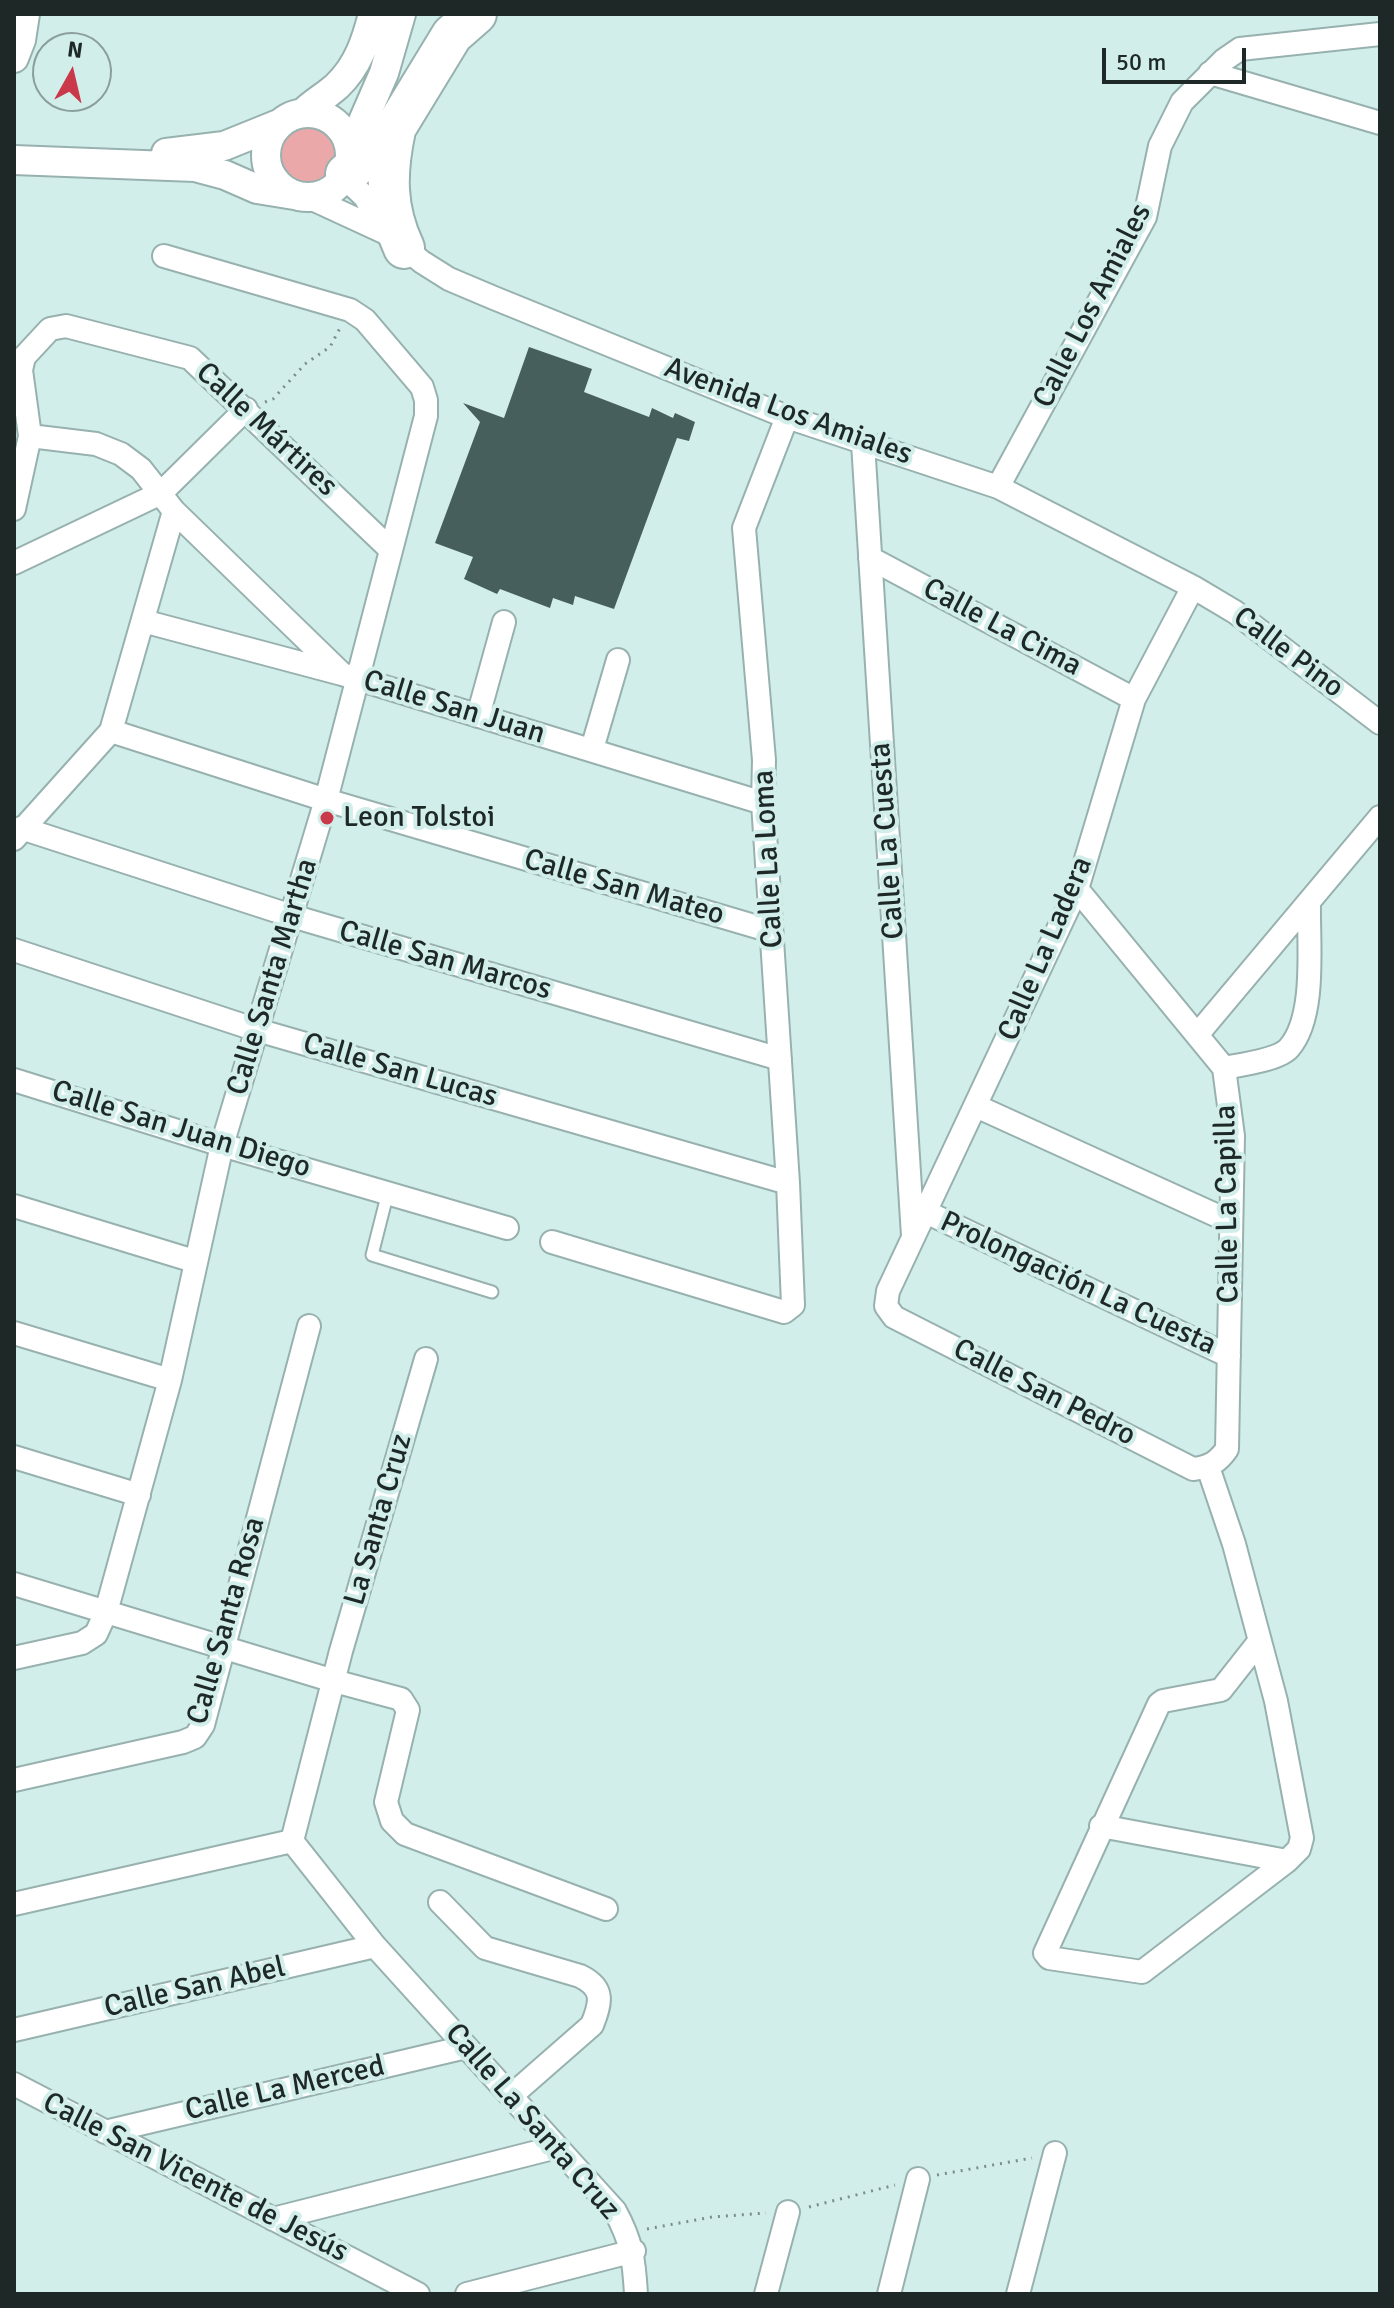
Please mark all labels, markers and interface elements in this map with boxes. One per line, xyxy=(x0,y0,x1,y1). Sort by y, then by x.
north arrow xyxy=(32,32,112,112)
scale bar xyxy=(1106,32,1250,82)
text: N xyxy=(66,35,85,64)
text: 50 m xyxy=(1116,47,1166,77)
street label: Calle Los Amiales xyxy=(1026,198,1160,414)
street label: Avenida Los Amiales xyxy=(659,350,917,474)
street label: Calle Mártires xyxy=(188,355,344,505)
street label: Calle La Cima xyxy=(917,571,1087,685)
street label: Calle Pino xyxy=(1226,600,1350,706)
street label: Calle San Juan xyxy=(359,663,549,753)
street label: Calle La Cuesta xyxy=(863,741,913,941)
street label: Calle La Loma xyxy=(746,769,792,949)
place label: Leon Tolstoi xyxy=(343,800,495,836)
marker: Leon Tolstoi xyxy=(318,809,336,827)
street label: Calle San Mateo xyxy=(520,842,728,934)
street label: Calle La Ladera xyxy=(991,852,1101,1046)
street label: Calle Santa Martha xyxy=(220,854,326,1100)
street label: Calle San Marcos xyxy=(335,913,555,1009)
street label: Calle San Lucas xyxy=(299,1026,501,1116)
street label: Calle San Juan Diego xyxy=(47,1074,315,1186)
street label: Calle La Capilla xyxy=(1208,1104,1248,1304)
street label: Prolongación La Cuesta xyxy=(934,1204,1222,1364)
street label: Calle San Pedro xyxy=(947,1332,1141,1454)
street label: La Santa Cruz xyxy=(337,1430,421,1610)
street label: Calle Santa Rosa xyxy=(180,1513,274,1729)
street label: Calle San Abel xyxy=(101,1950,289,2026)
street label: Calle La Santa Cruz xyxy=(437,2016,627,2228)
street label: Calle La Merced xyxy=(182,2049,388,2129)
street label: Calle San Vicente de Jesús xyxy=(36,2085,354,2271)

